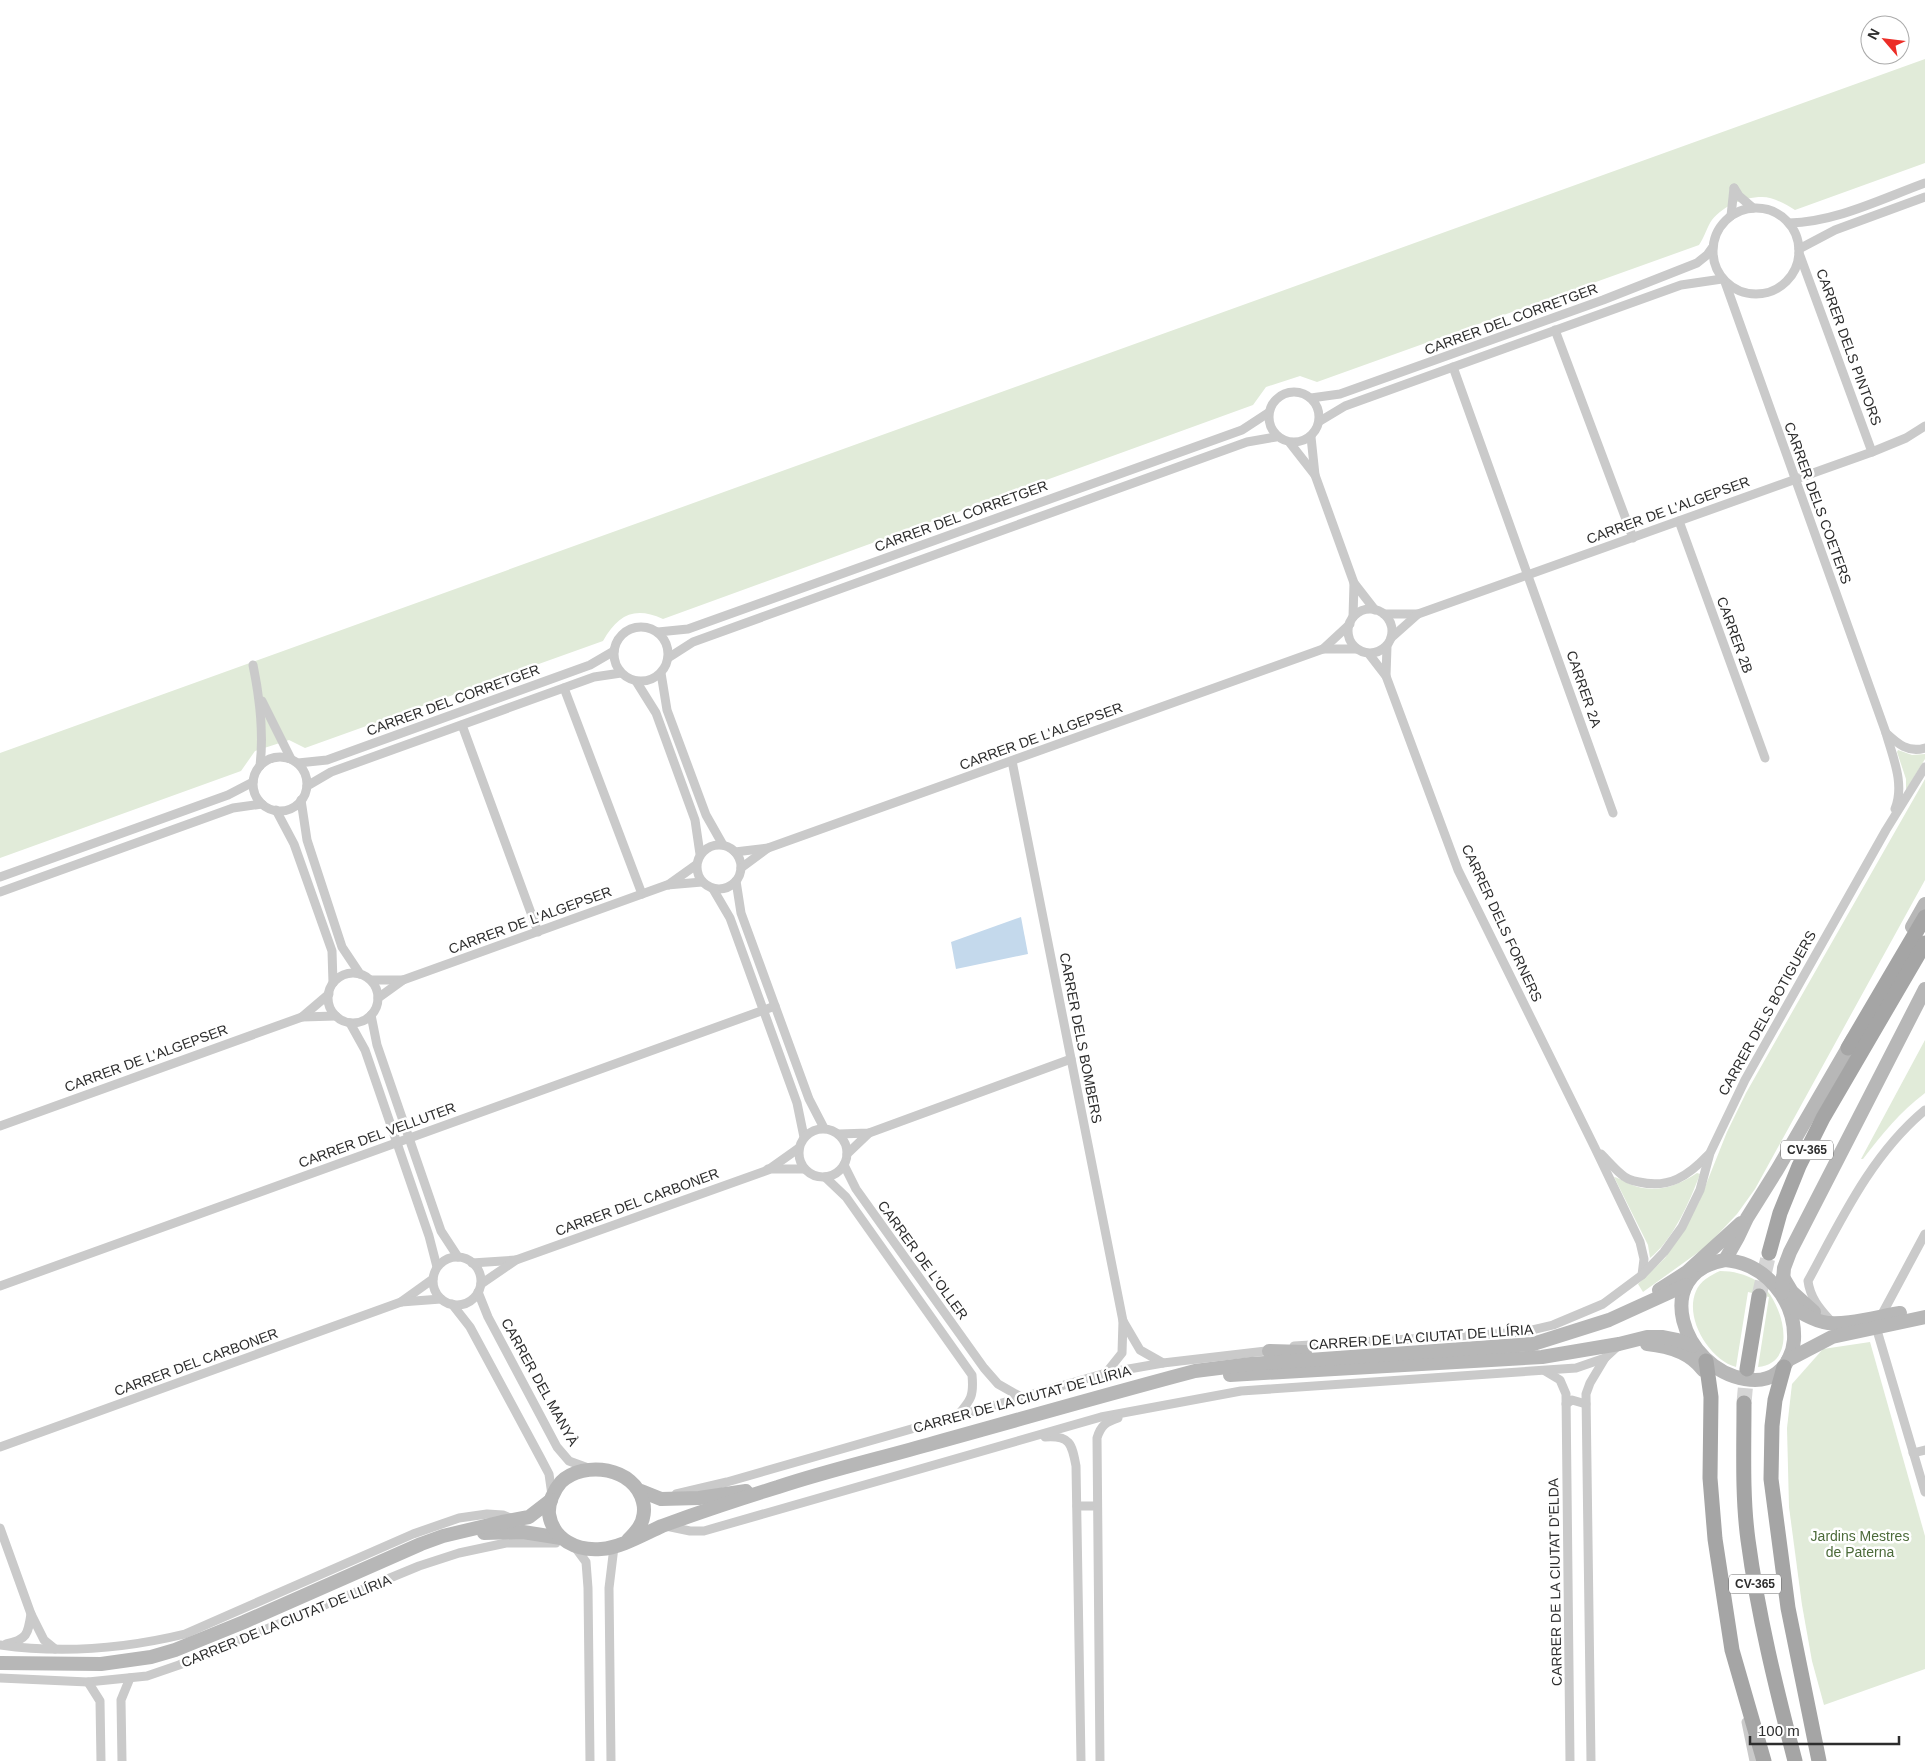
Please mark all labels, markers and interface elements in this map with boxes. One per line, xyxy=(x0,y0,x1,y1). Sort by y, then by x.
north arrow xyxy=(1860,15,1910,65)
text: N xyxy=(1864,26,1883,42)
street label: CARRER DELS PINTORS xyxy=(1813,267,1885,427)
street label: CARRER DEL CORRETGER xyxy=(1422,280,1600,358)
street label: CARRER DELS COETERS xyxy=(1781,420,1855,586)
street label: CARRER DE L'ALGEPSER xyxy=(1584,473,1752,547)
street label: CARRER DEL CORRETGER xyxy=(872,477,1050,555)
street label: CARRER 2B xyxy=(1714,595,1756,675)
street label: CARRER 2A xyxy=(1563,649,1605,730)
street label: CARRER DEL CORRETGER xyxy=(364,661,542,739)
street label: CARRER DE L'ALGEPSER xyxy=(957,699,1125,773)
street label: CARRER DELS FORNERS xyxy=(1458,842,1546,1004)
street label: CARRER DE L'ALGEPSER xyxy=(446,883,614,957)
street label: CARRER DELS BOTIGUERS xyxy=(1715,928,1819,1098)
street label: CARRER DELS BOMBERS xyxy=(1057,951,1105,1125)
street label: CARRER DE L'ALGEPSER xyxy=(62,1021,230,1095)
street label: CARRER DEL VELLUTER xyxy=(296,1099,458,1171)
road number: CV-365 xyxy=(1781,1140,1833,1160)
street label: CARRER DEL CARBONER xyxy=(553,1165,721,1239)
street label: CARRER DE L'OLLER xyxy=(875,1198,971,1322)
street label: CARRER DEL MANYÀ xyxy=(498,1315,582,1449)
street label: CARRER DE LA CIUTAT DE LLÍRIA xyxy=(1308,1321,1534,1353)
street label: CARRER DEL CARBONER xyxy=(112,1325,280,1399)
street label: CARRER DE LA CIUTAT DE LLÍRIA xyxy=(911,1362,1133,1436)
street label: CARRER DE LA CIUTAT D'ELDA xyxy=(1545,1477,1565,1686)
park label: Jardins Mestres de Paterna xyxy=(1811,1528,1909,1560)
street label: CARRER DE LA CIUTAT DE LLÍRIA xyxy=(179,1571,394,1671)
road number: CV-365 xyxy=(1729,1575,1781,1594)
scale bar xyxy=(1750,1714,1899,1746)
text: 100 m xyxy=(1758,1722,1800,1739)

